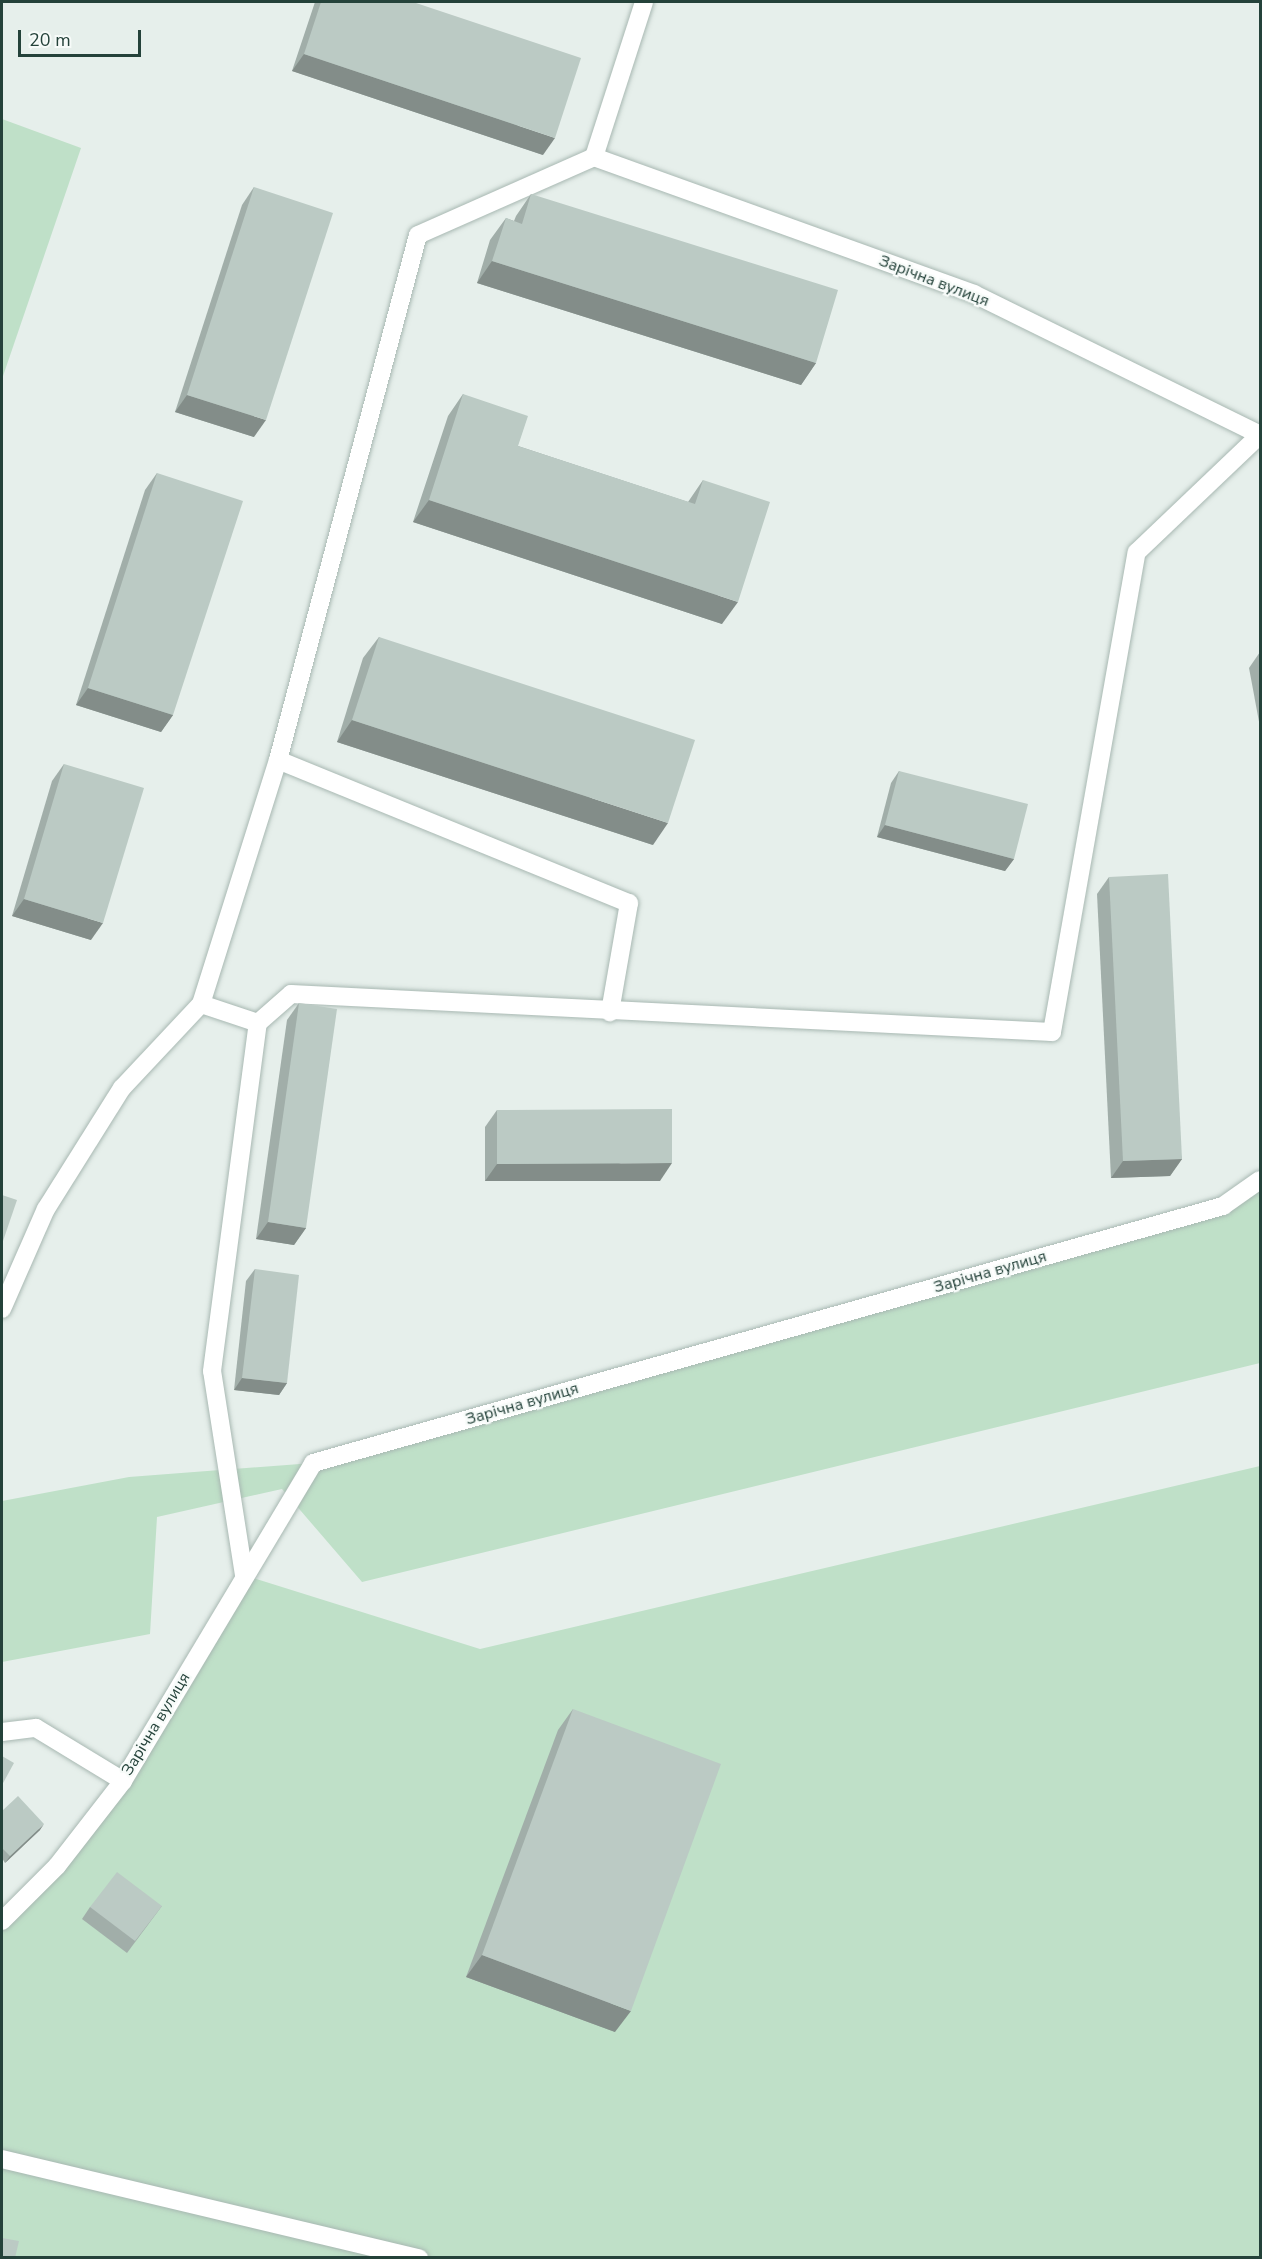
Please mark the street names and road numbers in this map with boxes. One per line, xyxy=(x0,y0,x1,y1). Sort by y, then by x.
street label: Зарічна вулиця xyxy=(876,251,992,311)
street label: Зарічна вулиця xyxy=(931,1247,1049,1297)
street label: Зарічна вулиця xyxy=(463,1379,581,1429)
street label: Зарічна вулиця xyxy=(118,1669,194,1779)

